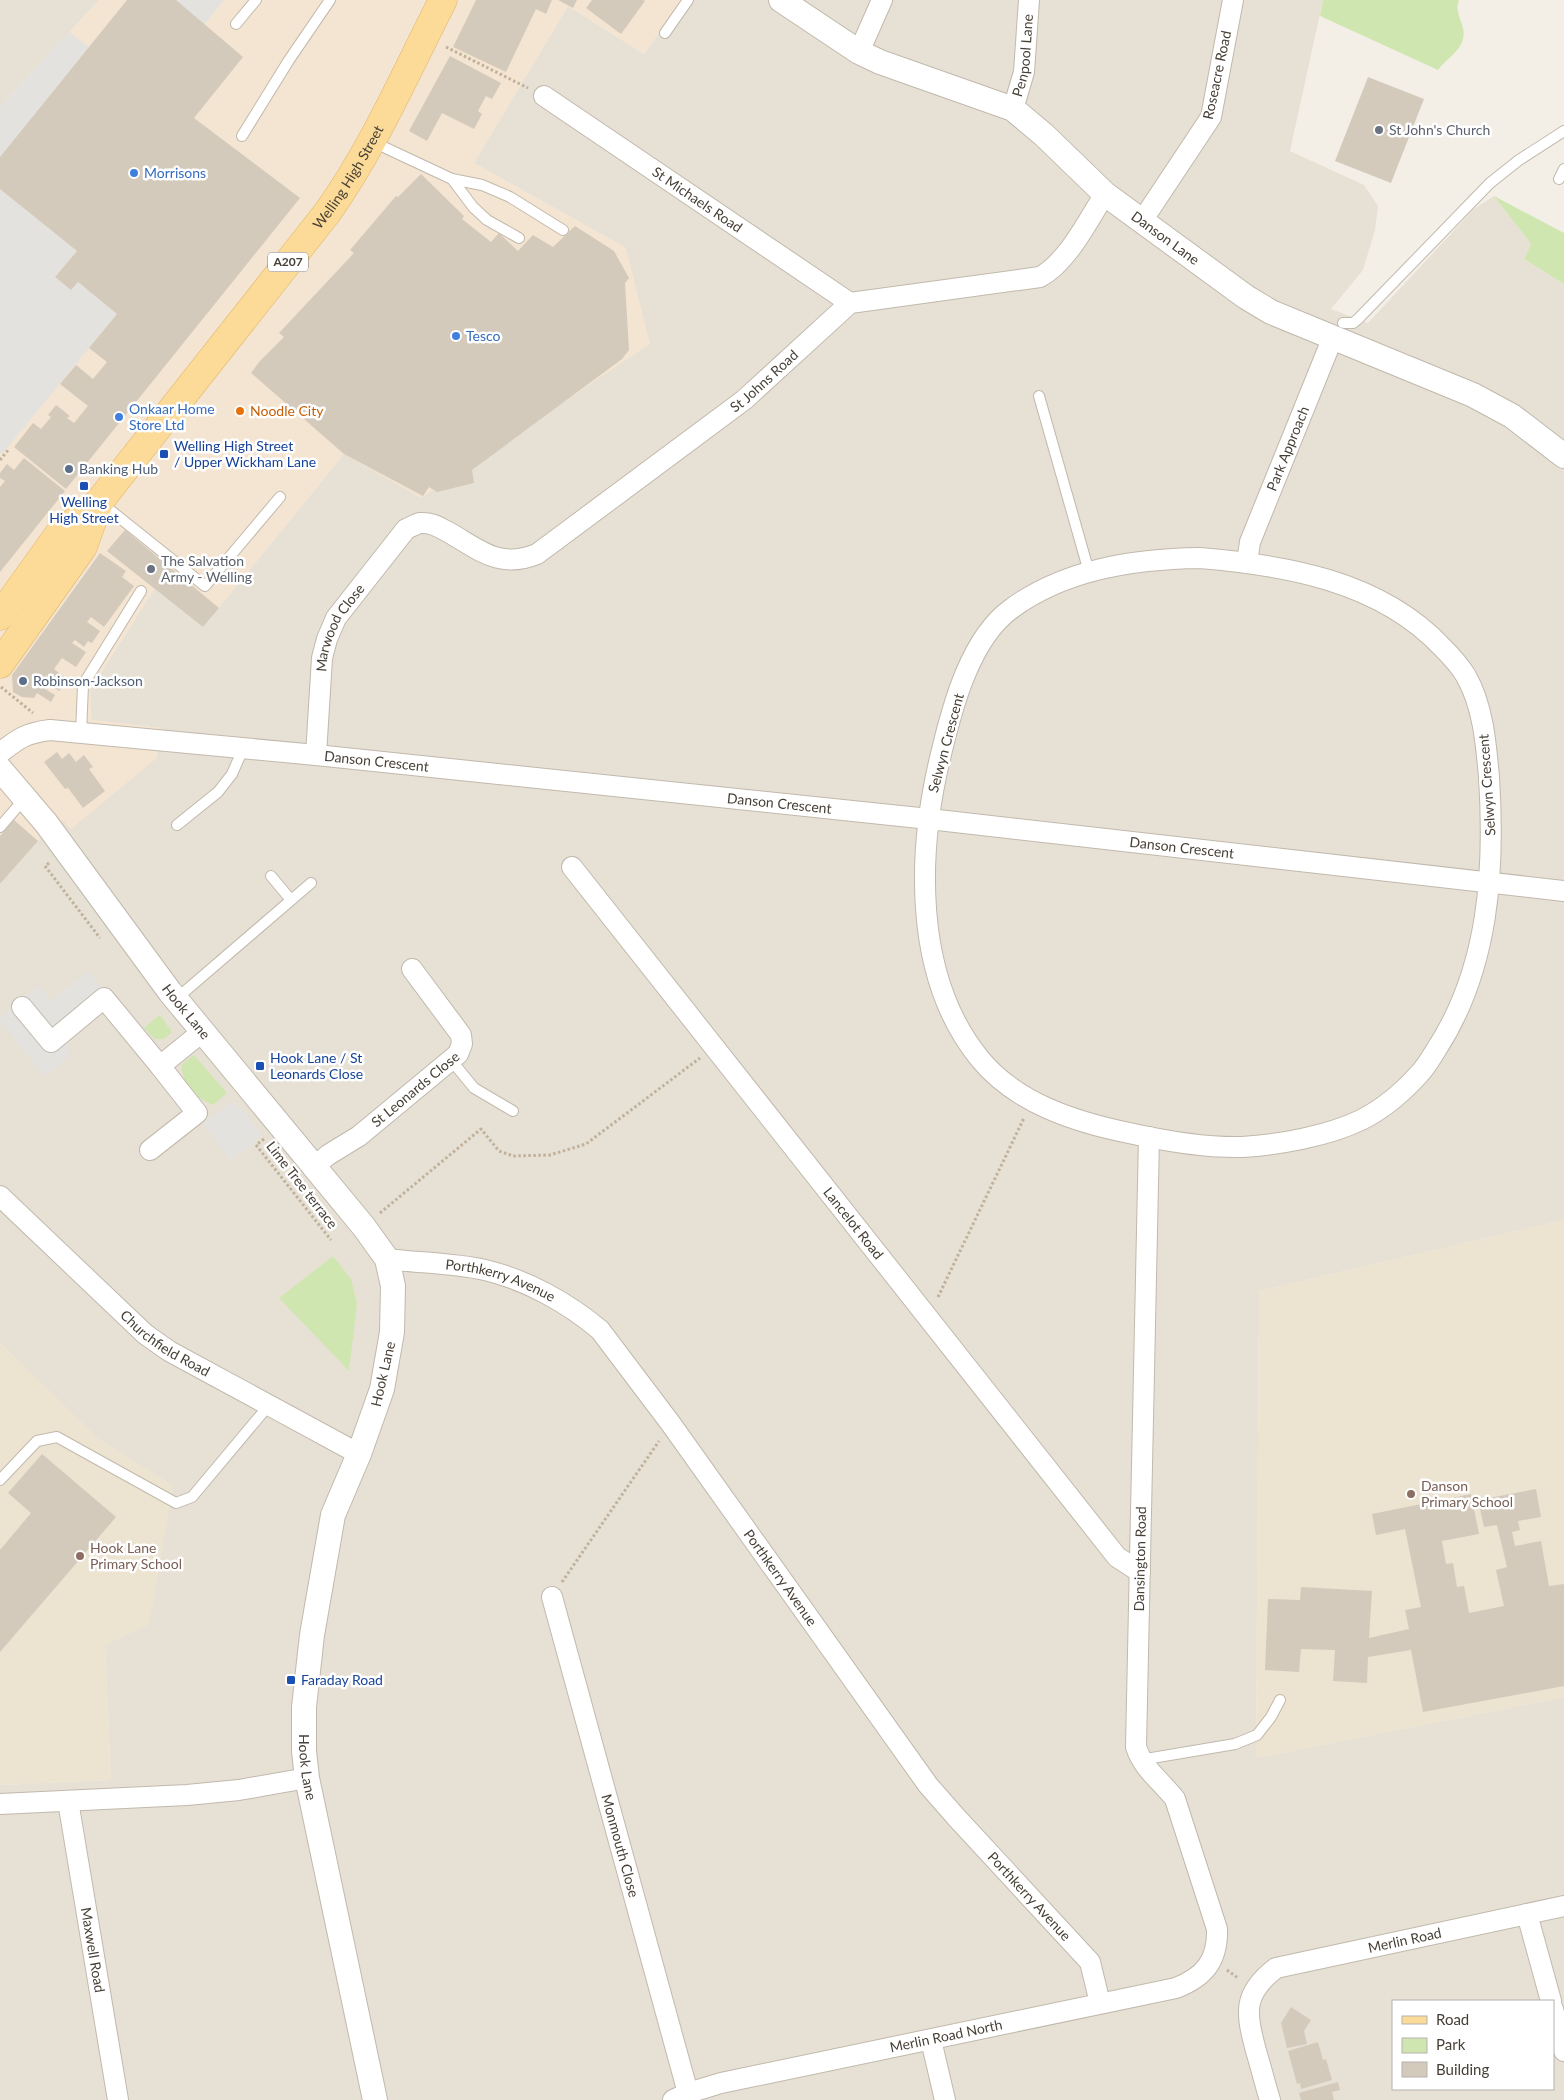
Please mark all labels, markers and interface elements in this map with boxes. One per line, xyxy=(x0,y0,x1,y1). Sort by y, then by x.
street label: Penpool Lane xyxy=(1008,13,1036,98)
street label: Roseacre Road xyxy=(1199,29,1234,121)
place label: St John's Church xyxy=(1389,121,1490,138)
street label: Welling High Street xyxy=(309,122,387,232)
marker: St John's Church xyxy=(1373,124,1385,136)
street label: St Michaels Road xyxy=(649,163,746,236)
place label: Morrisons xyxy=(144,164,206,181)
marker: Morrisons xyxy=(128,167,140,179)
street label: Danson Lane xyxy=(1128,207,1203,268)
road number: A207 xyxy=(268,252,308,272)
place label: Tesco xyxy=(466,327,501,344)
marker: Tesco xyxy=(450,330,462,342)
street label: St Johns Road xyxy=(726,346,801,415)
place label: Onkaar Home Store Ltd xyxy=(129,400,215,433)
place label: Noodle City xyxy=(250,402,324,419)
street label: Park Approach xyxy=(1263,404,1312,493)
marker: Noodle City xyxy=(234,405,246,417)
marker: Onkaar Home Store Ltd xyxy=(113,411,125,423)
place label: Welling High Street / Upper Wickham Lane xyxy=(174,437,316,470)
marker: Welling High Street / Upper Wickham Lane xyxy=(158,448,170,460)
place label: Banking Hub xyxy=(79,460,158,477)
marker: Banking Hub xyxy=(63,463,75,475)
marker: Welling High Street xyxy=(78,480,90,492)
place label: Welling High Street xyxy=(49,493,119,526)
place label: The Salvation Army - Welling xyxy=(161,552,252,585)
marker: The Salvation Army - Welling xyxy=(145,563,157,575)
street label: Marwood Close xyxy=(312,580,368,672)
place label: Robinson-Jackson xyxy=(33,672,143,689)
marker: Robinson-Jackson xyxy=(17,675,29,687)
street label: Selwyn Crescent xyxy=(924,691,967,794)
street label: Selwyn Crescent xyxy=(1474,734,1499,837)
street label: Danson Crescent xyxy=(323,747,430,775)
street label: Danson Crescent xyxy=(726,789,832,817)
street label: Danson Crescent xyxy=(1129,833,1235,862)
street label: Hook Lane xyxy=(159,980,214,1042)
street label: St Leonards Close xyxy=(368,1048,463,1130)
place label: Hook Lane / St Leonards Close xyxy=(270,1049,363,1082)
marker: Hook Lane / St Leonards Close xyxy=(254,1060,266,1072)
street label: Lime Tree terrace xyxy=(263,1138,342,1232)
street label: Lancelot Road xyxy=(820,1184,887,1262)
street label: Porthkerry Avenue xyxy=(445,1255,558,1305)
street label: Churchfield Road xyxy=(117,1306,213,1380)
street label: Hook Lane xyxy=(367,1340,398,1408)
place label: Danson Primary School xyxy=(1421,1477,1513,1510)
marker: Danson Primary School xyxy=(1405,1488,1417,1500)
street label: Dansington Road xyxy=(1130,1506,1149,1612)
street label: Porthkerry Avenue xyxy=(741,1526,821,1629)
place label: Hook Lane Primary School xyxy=(90,1539,182,1572)
marker: Hook Lane Primary School xyxy=(74,1550,86,1562)
place label: Faraday Road xyxy=(301,1671,383,1688)
marker: Faraday Road xyxy=(285,1674,297,1686)
street label: Hook Lane xyxy=(296,1734,320,1802)
street label: Monmouth Close xyxy=(598,1792,643,1899)
street label: Porthkerry Avenue xyxy=(985,1848,1075,1944)
street label: Maxwell Road xyxy=(78,1906,109,1994)
street label: Merlin Road xyxy=(1366,1924,1443,1956)
legend xyxy=(1392,2000,1554,2090)
text: Road xyxy=(1436,2010,1469,2028)
street label: Merlin Road North xyxy=(888,2015,1004,2056)
text: Park xyxy=(1436,2035,1466,2053)
text: Building xyxy=(1436,2060,1489,2078)

